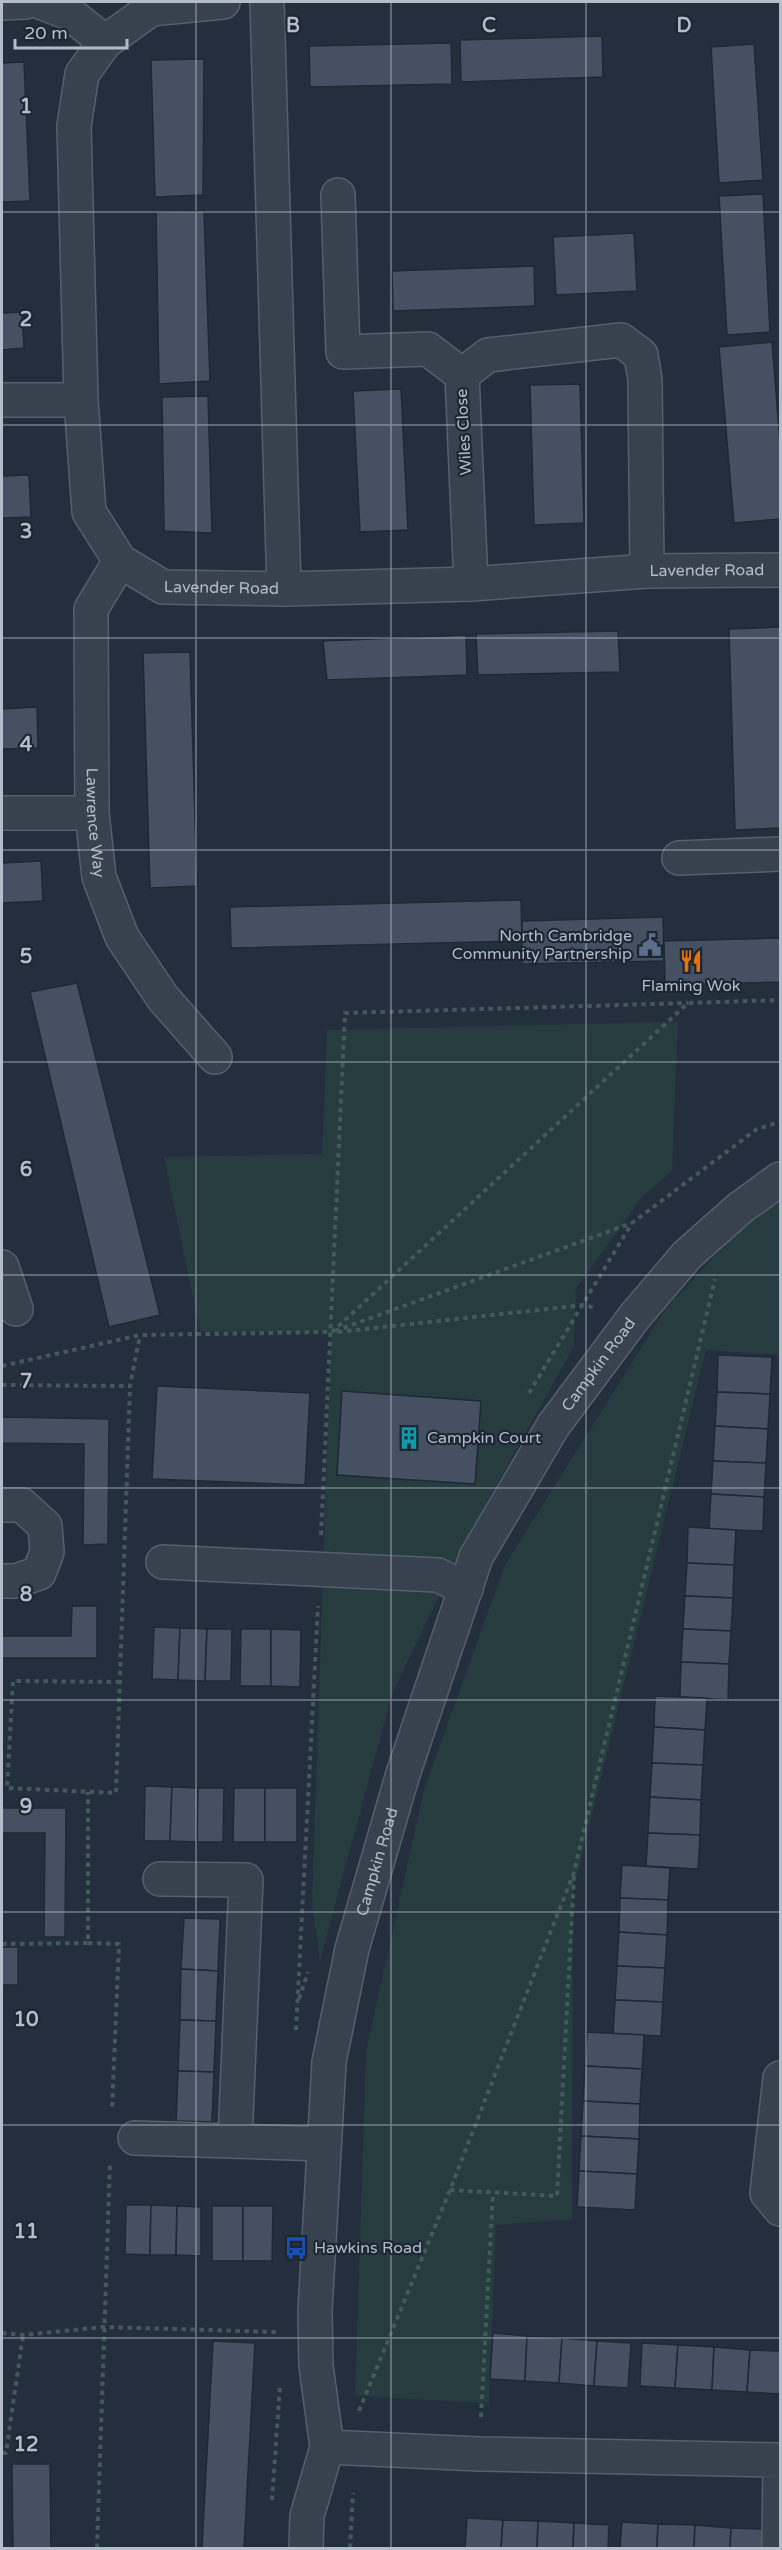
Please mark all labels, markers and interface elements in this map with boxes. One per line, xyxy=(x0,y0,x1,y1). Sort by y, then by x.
scale bar xyxy=(15,12,128,50)
text: B xyxy=(286,14,300,38)
text: C xyxy=(482,14,496,38)
text: D xyxy=(676,14,692,38)
text: 20 m xyxy=(24,22,68,44)
text: 1 xyxy=(20,95,32,119)
text: 2 xyxy=(20,308,32,332)
street label: Wiles Close xyxy=(452,388,476,476)
text: 3 xyxy=(20,520,32,544)
street label: Lavender Road xyxy=(649,560,764,581)
street label: Lavender Road xyxy=(164,577,279,599)
text: 4 xyxy=(20,733,33,757)
street label: Lawrence Way xyxy=(82,768,109,879)
place label: North Cambridge Community Partnership xyxy=(452,926,632,964)
public building icon: North Cambridge Community Partnership xyxy=(637,932,663,958)
text: 5 xyxy=(20,945,32,969)
restaurant icon: Flaming Wok xyxy=(678,948,704,974)
place label: Flaming Wok xyxy=(641,976,741,996)
text: 6 xyxy=(20,1158,32,1182)
street label: Campkin Road xyxy=(557,1314,640,1415)
text: 7 xyxy=(20,1370,32,1394)
building icon: Campkin Court xyxy=(396,1425,422,1451)
place label: Campkin Court xyxy=(427,1428,541,1448)
text: 8 xyxy=(20,1583,32,1607)
text: 9 xyxy=(20,1795,32,1819)
street label: Campkin Road xyxy=(352,1805,403,1918)
text: 10 xyxy=(13,2008,39,2032)
text: 11 xyxy=(13,2220,39,2244)
bus stop icon: Hawkins Road xyxy=(283,2235,309,2261)
place label: Hawkins Road xyxy=(314,2238,422,2258)
text: 12 xyxy=(13,2433,39,2457)

